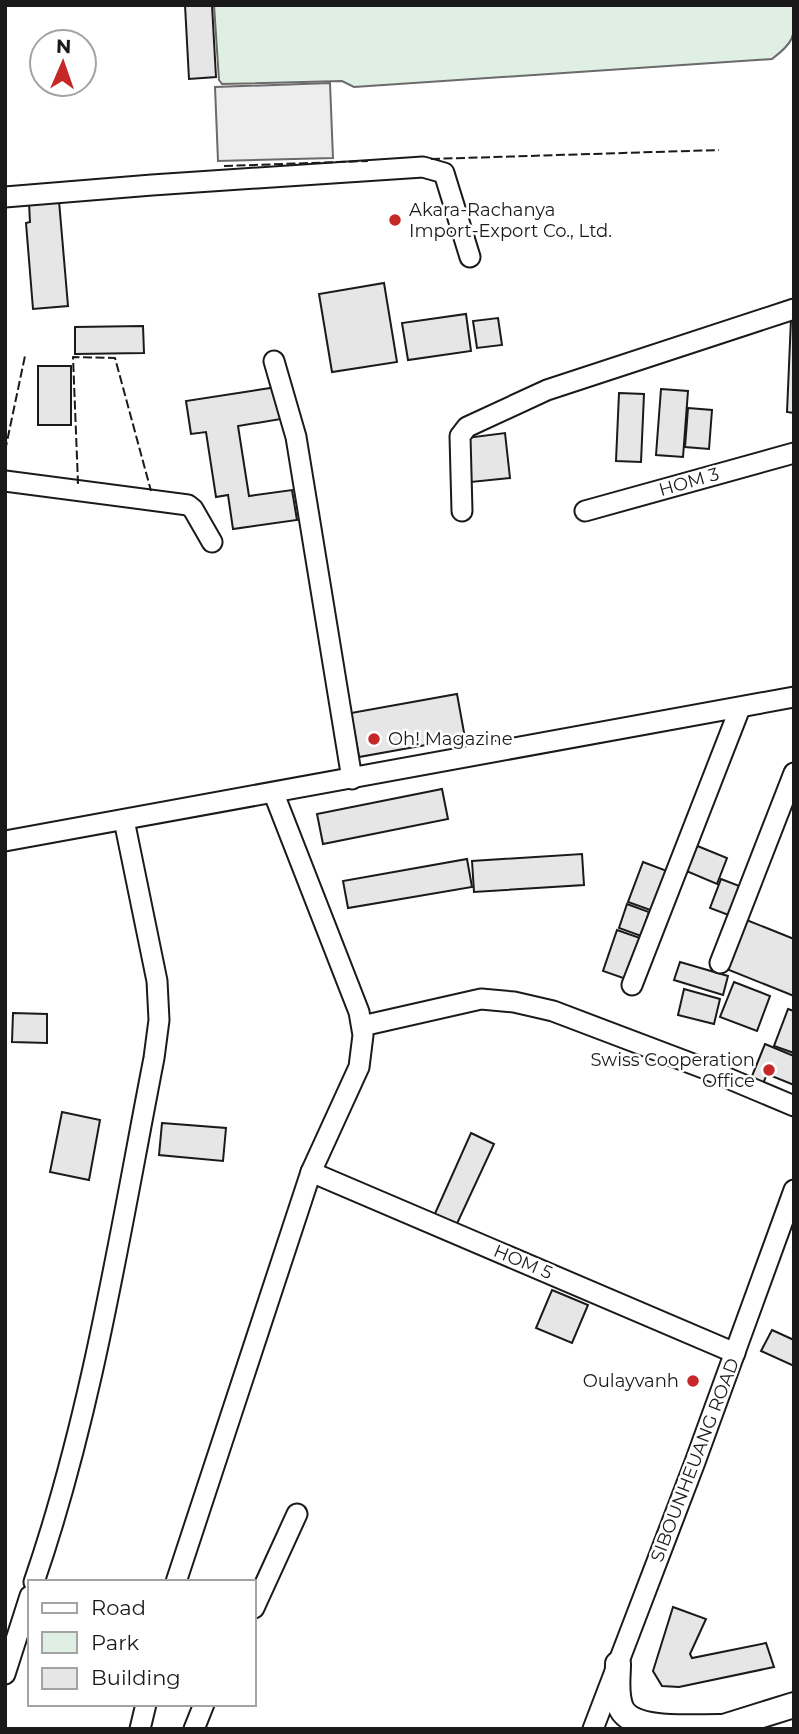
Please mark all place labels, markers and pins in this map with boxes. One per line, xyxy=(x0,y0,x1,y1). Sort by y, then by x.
place label: Akara-Rachanya Import-Export Co., Ltd. xyxy=(409,199,612,242)
marker: Akara-Rachanya Import-Export Co., Ltd. xyxy=(387,212,403,228)
place label: Oh! Magazine xyxy=(388,728,513,750)
marker: Oh! Magazine xyxy=(366,731,382,747)
place label: Swiss Cooperation Office xyxy=(590,1049,755,1092)
marker: Swiss Cooperation Office xyxy=(761,1062,777,1078)
place label: Oulayvanh xyxy=(583,1370,679,1392)
marker: Oulayvanh xyxy=(685,1373,701,1389)

